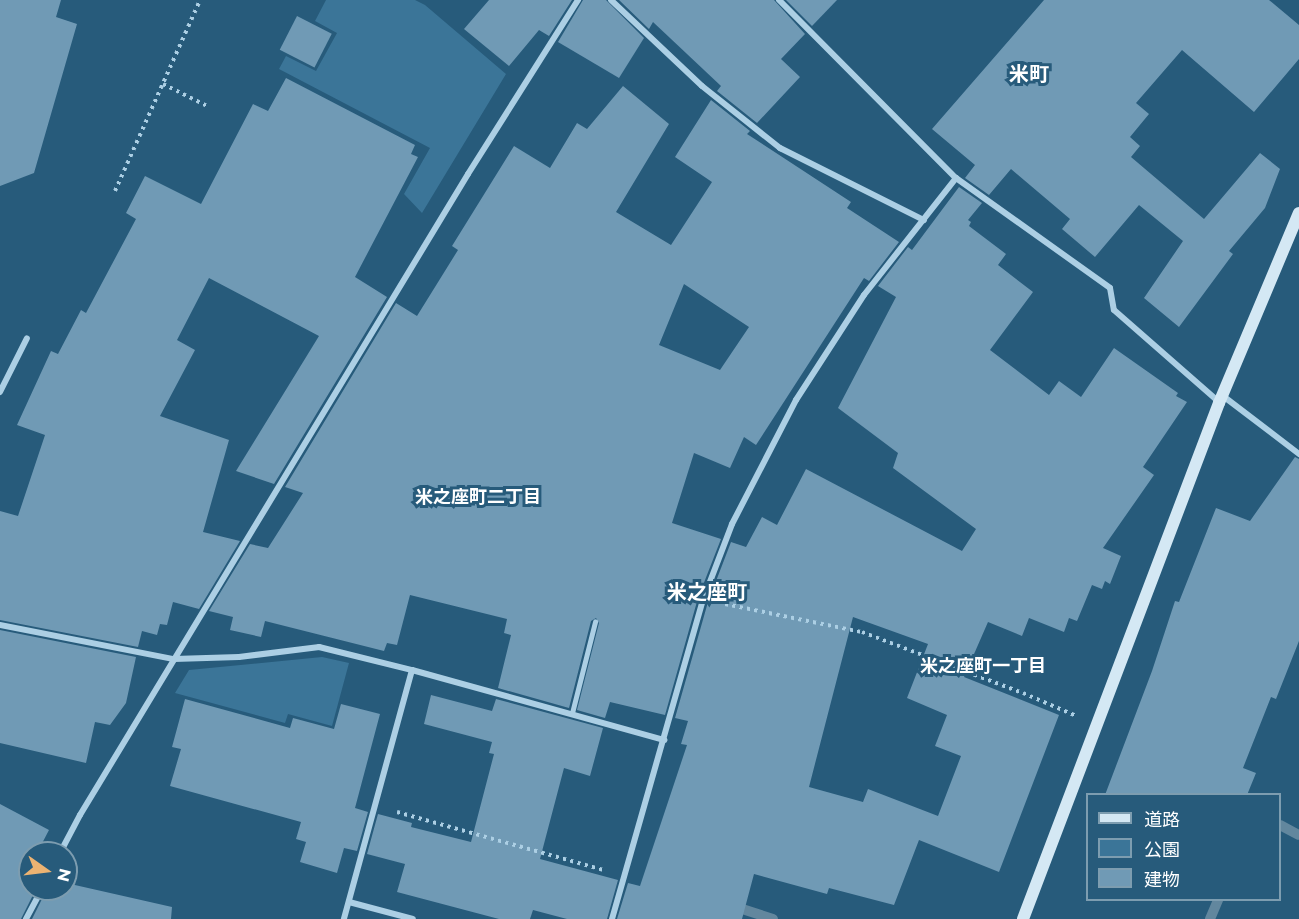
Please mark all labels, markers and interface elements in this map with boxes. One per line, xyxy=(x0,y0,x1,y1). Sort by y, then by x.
district label: 米町 xyxy=(1009,62,1049,86)
district label: 米之座町二丁目 xyxy=(415,486,541,508)
district label: 米之座町 xyxy=(667,580,747,604)
district label: 米之座町一丁目 xyxy=(920,655,1046,677)
legend xyxy=(1086,793,1281,901)
text: 道路 xyxy=(1144,809,1180,831)
text: 公園 xyxy=(1144,839,1180,861)
north arrow xyxy=(18,841,78,901)
text: N xyxy=(53,866,75,884)
text: 建物 xyxy=(1144,869,1180,891)

